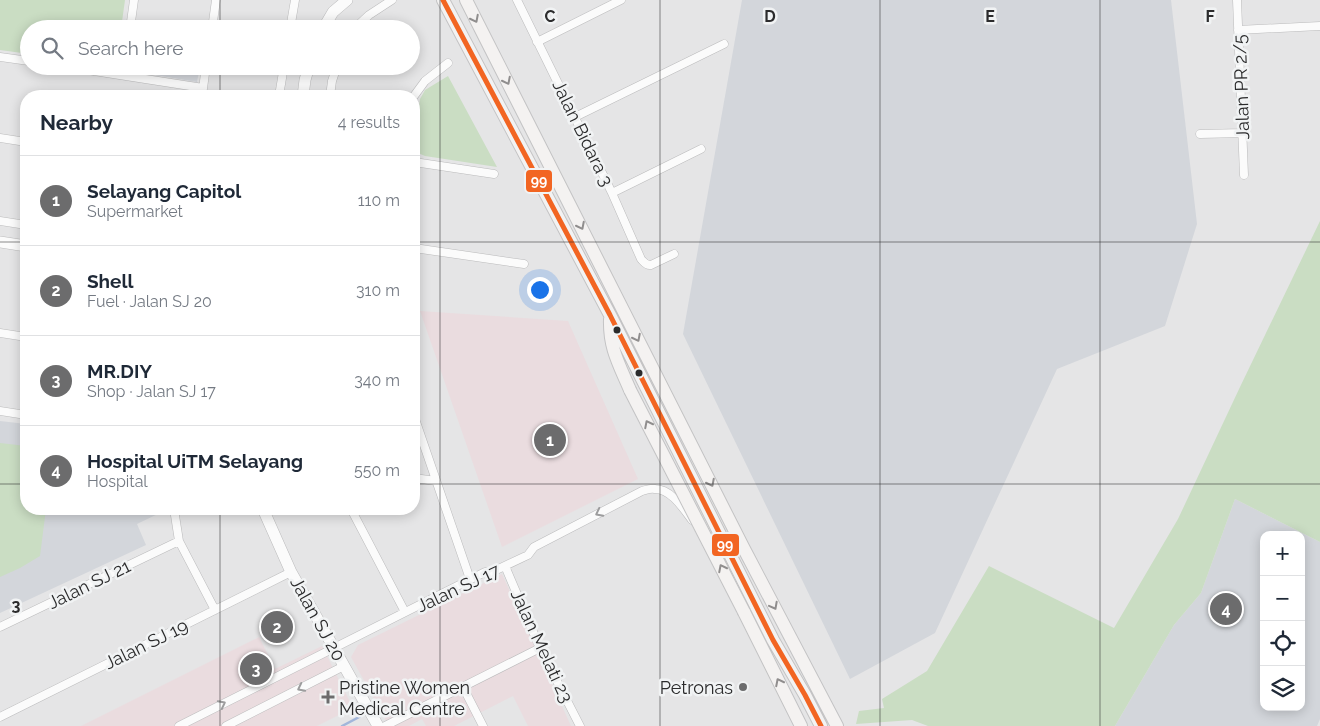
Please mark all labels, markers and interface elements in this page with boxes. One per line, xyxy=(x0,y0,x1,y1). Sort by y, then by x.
text: C xyxy=(545,7,556,26)
text: D xyxy=(764,7,776,26)
text: E xyxy=(985,7,995,26)
text: F xyxy=(1205,7,1215,26)
one-way arrow xyxy=(469,13,479,22)
search box xyxy=(20,20,420,75)
icon: search xyxy=(38,34,66,62)
street label: Jalan PR 2/5 xyxy=(1229,34,1253,140)
text: Search here xyxy=(78,37,184,59)
one-way arrow xyxy=(501,75,511,84)
street label: Jalan Bidara 3 xyxy=(548,77,618,189)
text: Nearby xyxy=(40,110,113,135)
text: 4 results xyxy=(338,113,400,132)
line badge: 99 xyxy=(525,169,553,193)
text: 99 xyxy=(531,173,547,189)
text: Selayang Capitol xyxy=(87,180,241,202)
text: 1 xyxy=(52,191,60,210)
text: 110 m xyxy=(358,191,400,210)
text: Supermarket xyxy=(87,202,183,221)
one-way arrow xyxy=(575,220,585,229)
text: Shell xyxy=(87,270,134,292)
your location xyxy=(527,277,553,303)
text: 2 xyxy=(51,281,61,300)
text: 310 m xyxy=(356,281,400,300)
text: Fuel · Jalan SJ 20 xyxy=(87,292,212,311)
unlabelled marker xyxy=(612,325,622,335)
one-way arrow xyxy=(631,333,641,342)
text: MR.DIY xyxy=(87,360,152,382)
unlabelled marker xyxy=(634,368,644,378)
text: 3 xyxy=(52,371,60,390)
text: 340 m xyxy=(354,371,400,390)
text: Shop · Jalan SJ 17 xyxy=(87,382,216,401)
one-way arrow xyxy=(644,420,654,429)
pin: 1 xyxy=(534,421,566,459)
text: Hospital UiTM Selayang xyxy=(87,450,303,472)
text: 4 xyxy=(51,461,61,480)
text: 550 m xyxy=(354,461,400,480)
text: Hospital xyxy=(87,472,148,491)
one-way arrow xyxy=(704,478,715,487)
one-way arrow xyxy=(595,507,604,517)
map controls xyxy=(1260,531,1305,711)
button: + xyxy=(1260,531,1305,576)
line badge: 99 xyxy=(711,533,740,557)
text: 99 xyxy=(717,537,733,553)
street label: Jalan SJ 21 xyxy=(44,555,134,613)
street label: Jalan SJ 17 xyxy=(413,559,503,616)
one-way arrow xyxy=(718,564,728,573)
street label: Jalan SJ 20 xyxy=(286,573,350,665)
button: − xyxy=(1260,576,1305,621)
street label: Jalan Melati 23 xyxy=(507,586,577,706)
pin: 4 xyxy=(1210,590,1242,628)
text: 3 xyxy=(12,596,21,615)
one-way arrow xyxy=(768,601,778,610)
pin: 2 xyxy=(261,608,293,646)
street label: Jalan SJ 19 xyxy=(101,615,191,673)
button: locate xyxy=(1260,621,1305,666)
pin: 3 xyxy=(240,650,272,688)
button: layers xyxy=(1260,666,1305,711)
place label: Pristine Women Medical Centre xyxy=(339,677,470,719)
place label: Petronas xyxy=(660,677,733,698)
one-way arrow xyxy=(776,679,786,688)
marker: Petronas xyxy=(737,681,749,693)
one-way arrow xyxy=(297,682,306,692)
marker: Pristine Women Medical Centre xyxy=(321,690,335,704)
one-way arrow xyxy=(217,700,226,710)

